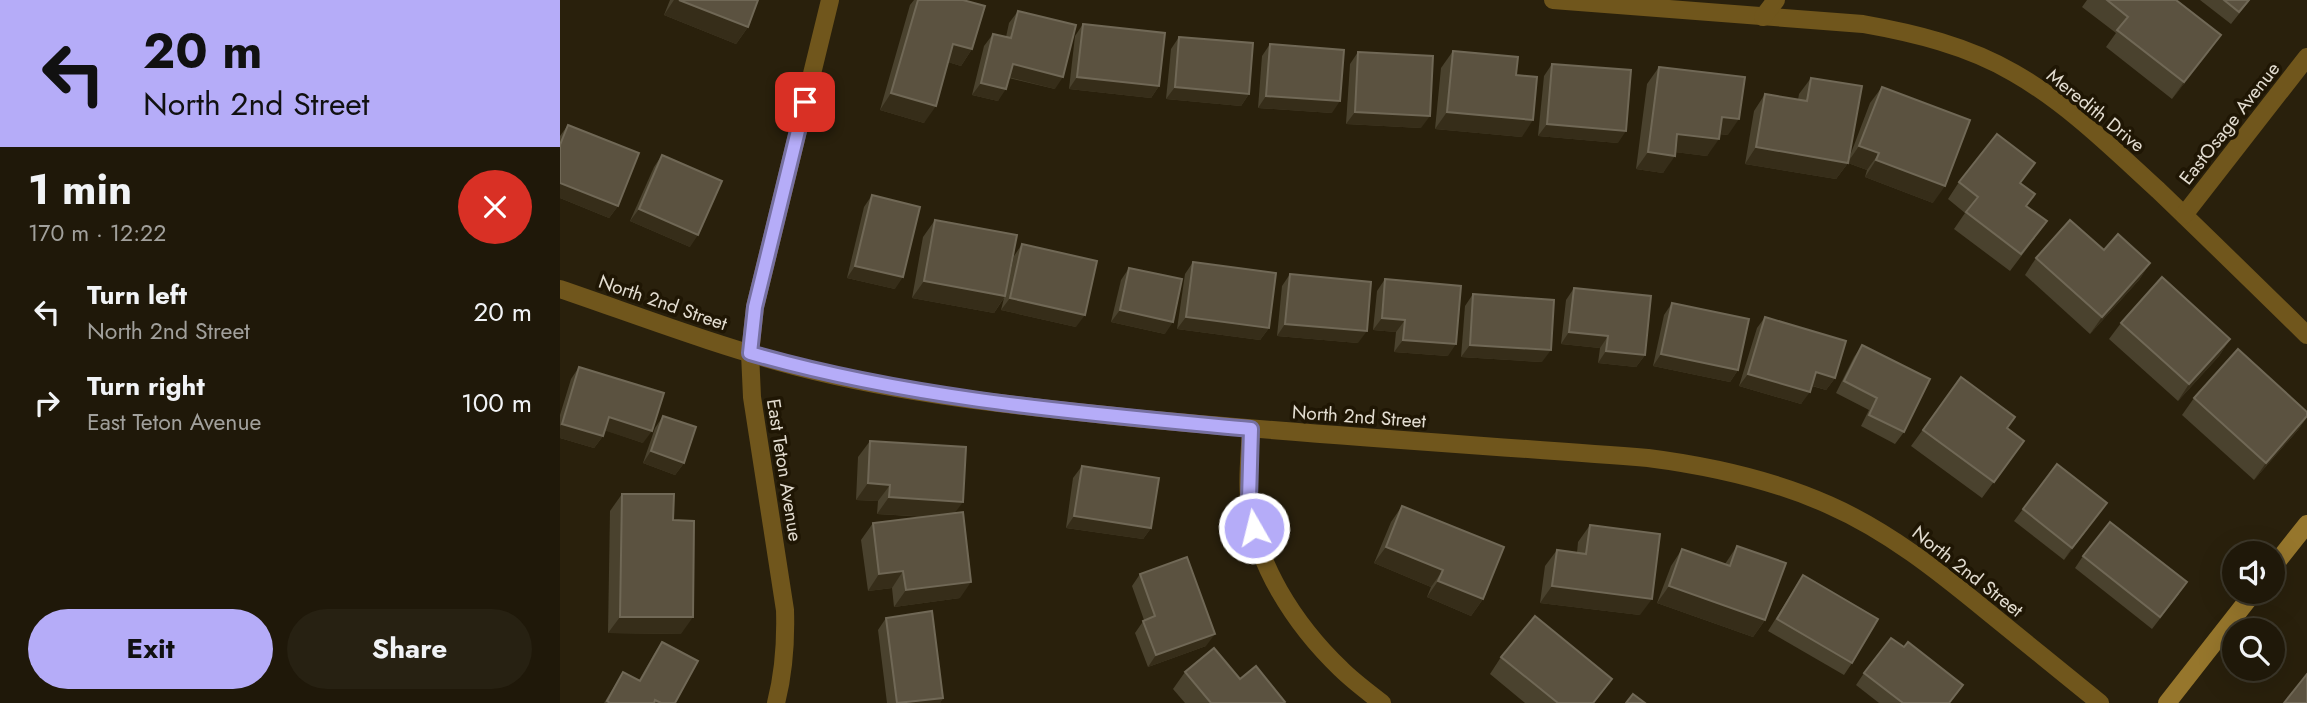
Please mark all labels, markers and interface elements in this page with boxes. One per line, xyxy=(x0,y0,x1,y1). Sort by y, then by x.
text: 20 m xyxy=(143,16,262,86)
icon: left xyxy=(28,28,119,119)
street label: EastOsage Avenue xyxy=(2173,56,2286,190)
street label: Meredith Drive xyxy=(2041,62,2151,159)
pin xyxy=(775,72,835,132)
text: North 2nd Street xyxy=(143,81,370,127)
icon: arrive xyxy=(786,83,824,121)
text: 1 min xyxy=(28,159,132,220)
button: close xyxy=(458,170,532,244)
text: 170 m · 12:22 xyxy=(28,216,166,250)
street label: North 2nd Street xyxy=(595,268,731,337)
text: Turn left xyxy=(87,276,187,314)
icon: left xyxy=(28,293,66,331)
text: 20 m xyxy=(474,293,532,331)
text: North 2nd Street xyxy=(87,314,250,348)
text: Turn right xyxy=(87,367,205,405)
icon: right xyxy=(28,384,66,422)
text: 100 m xyxy=(461,384,532,422)
street label: East Teton Avenue xyxy=(760,397,809,544)
street label: North 2nd Street xyxy=(1291,398,1427,435)
text: East Teton Avenue xyxy=(87,405,261,439)
position arrow xyxy=(1217,491,1291,565)
street label: North 2nd Street xyxy=(1906,519,2029,624)
map controls xyxy=(2222,541,2285,681)
button: sound xyxy=(2222,541,2285,604)
button: Exit xyxy=(28,609,273,689)
button: Share xyxy=(287,609,532,689)
button: search xyxy=(2222,618,2285,681)

